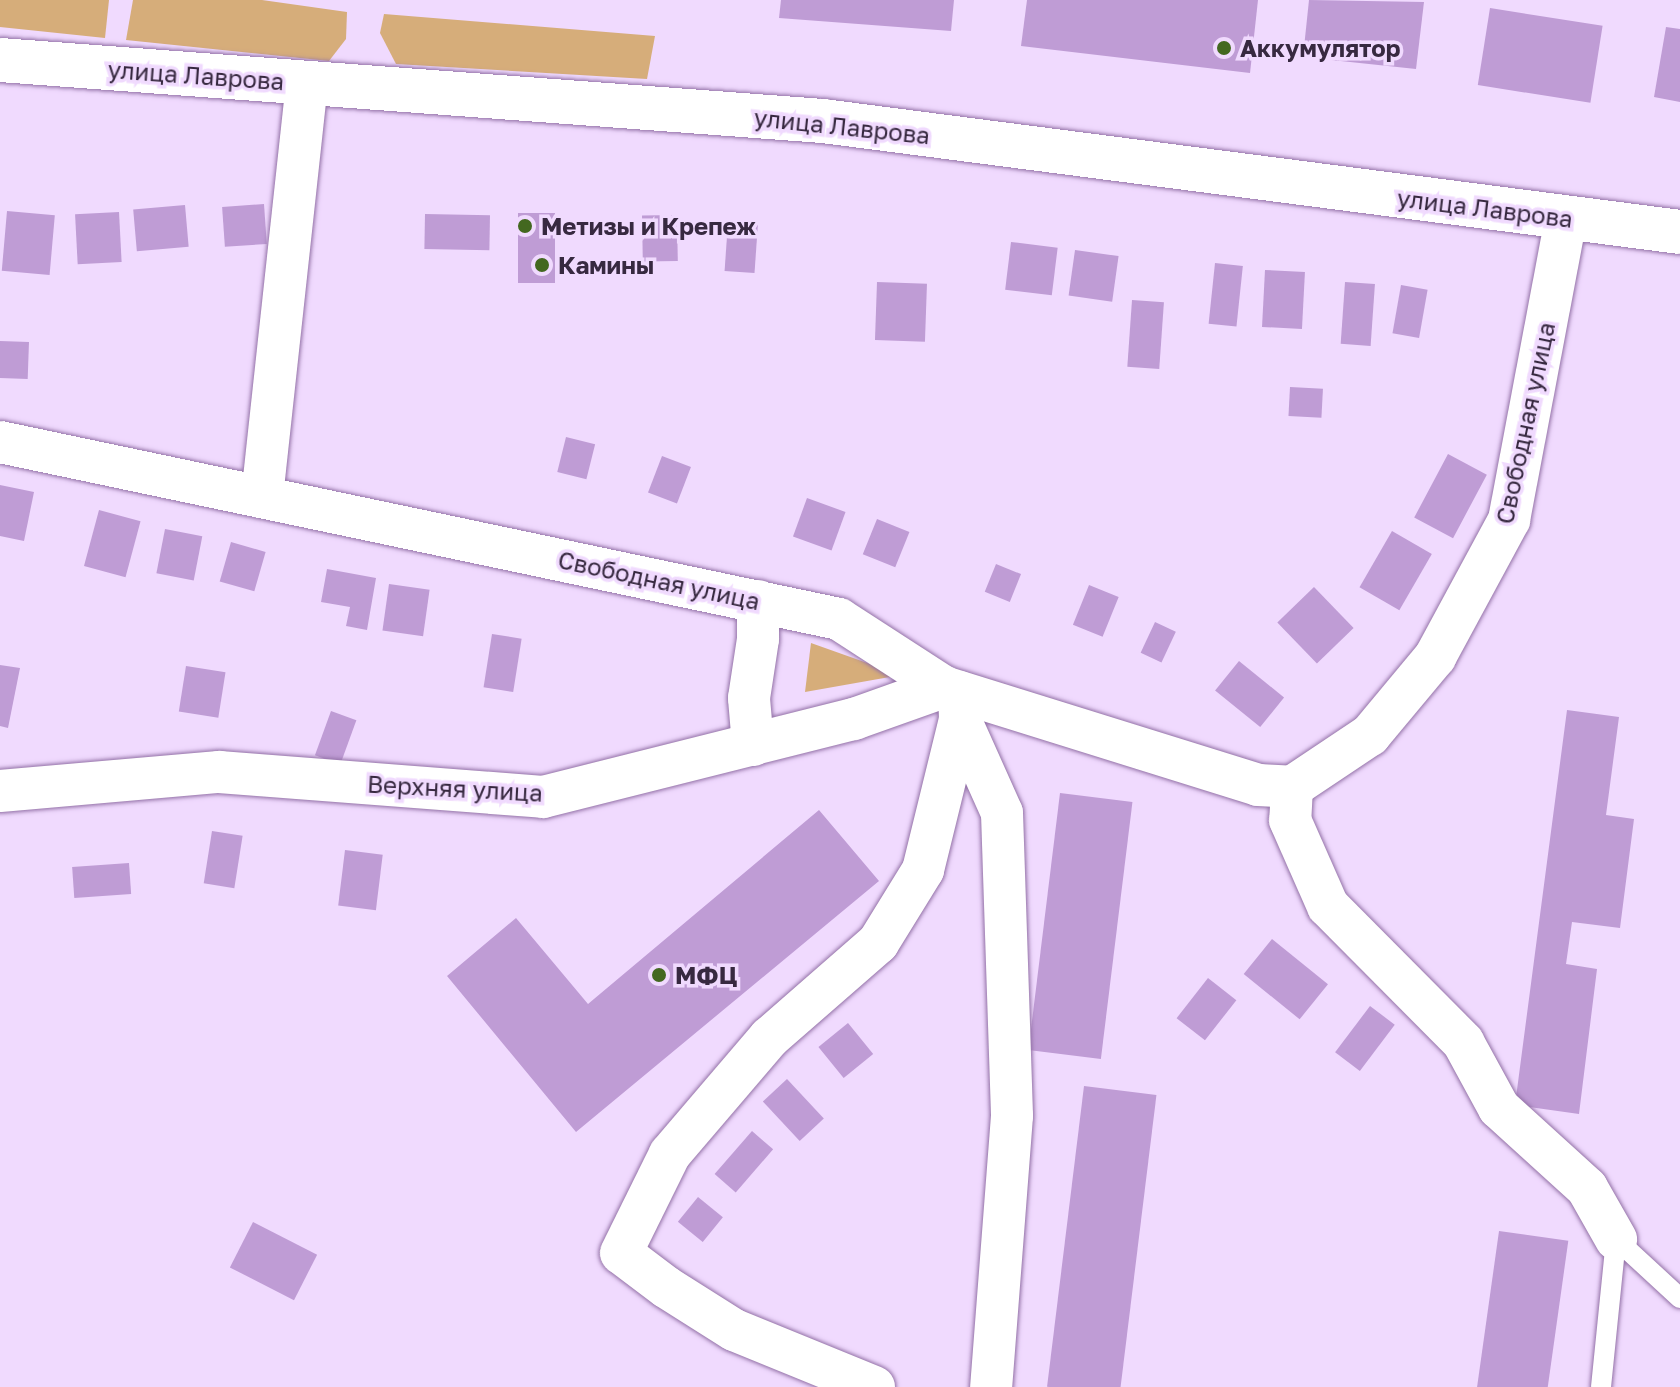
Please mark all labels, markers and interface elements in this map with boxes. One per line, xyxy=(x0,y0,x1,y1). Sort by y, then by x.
place label: Аккумулятор xyxy=(1240,34,1400,62)
marker: Аккумулятор xyxy=(1215,39,1233,57)
street label: улица Лаврова xyxy=(107,54,285,96)
street label: улица Лаврова xyxy=(753,102,931,150)
street label: улица Лаврова xyxy=(1395,183,1575,233)
place label: Метизы и Крепеж xyxy=(541,212,756,240)
marker: Метизы и Крепеж xyxy=(516,217,534,235)
place label: Камины xyxy=(558,251,654,279)
marker: Камины xyxy=(533,256,551,274)
street label: Свободная улица xyxy=(1490,320,1560,526)
street label: Свободная улица xyxy=(556,545,762,615)
street label: Верхняя улица xyxy=(366,769,544,807)
place label: МФЦ xyxy=(675,961,737,989)
marker: МФЦ xyxy=(650,966,668,984)

